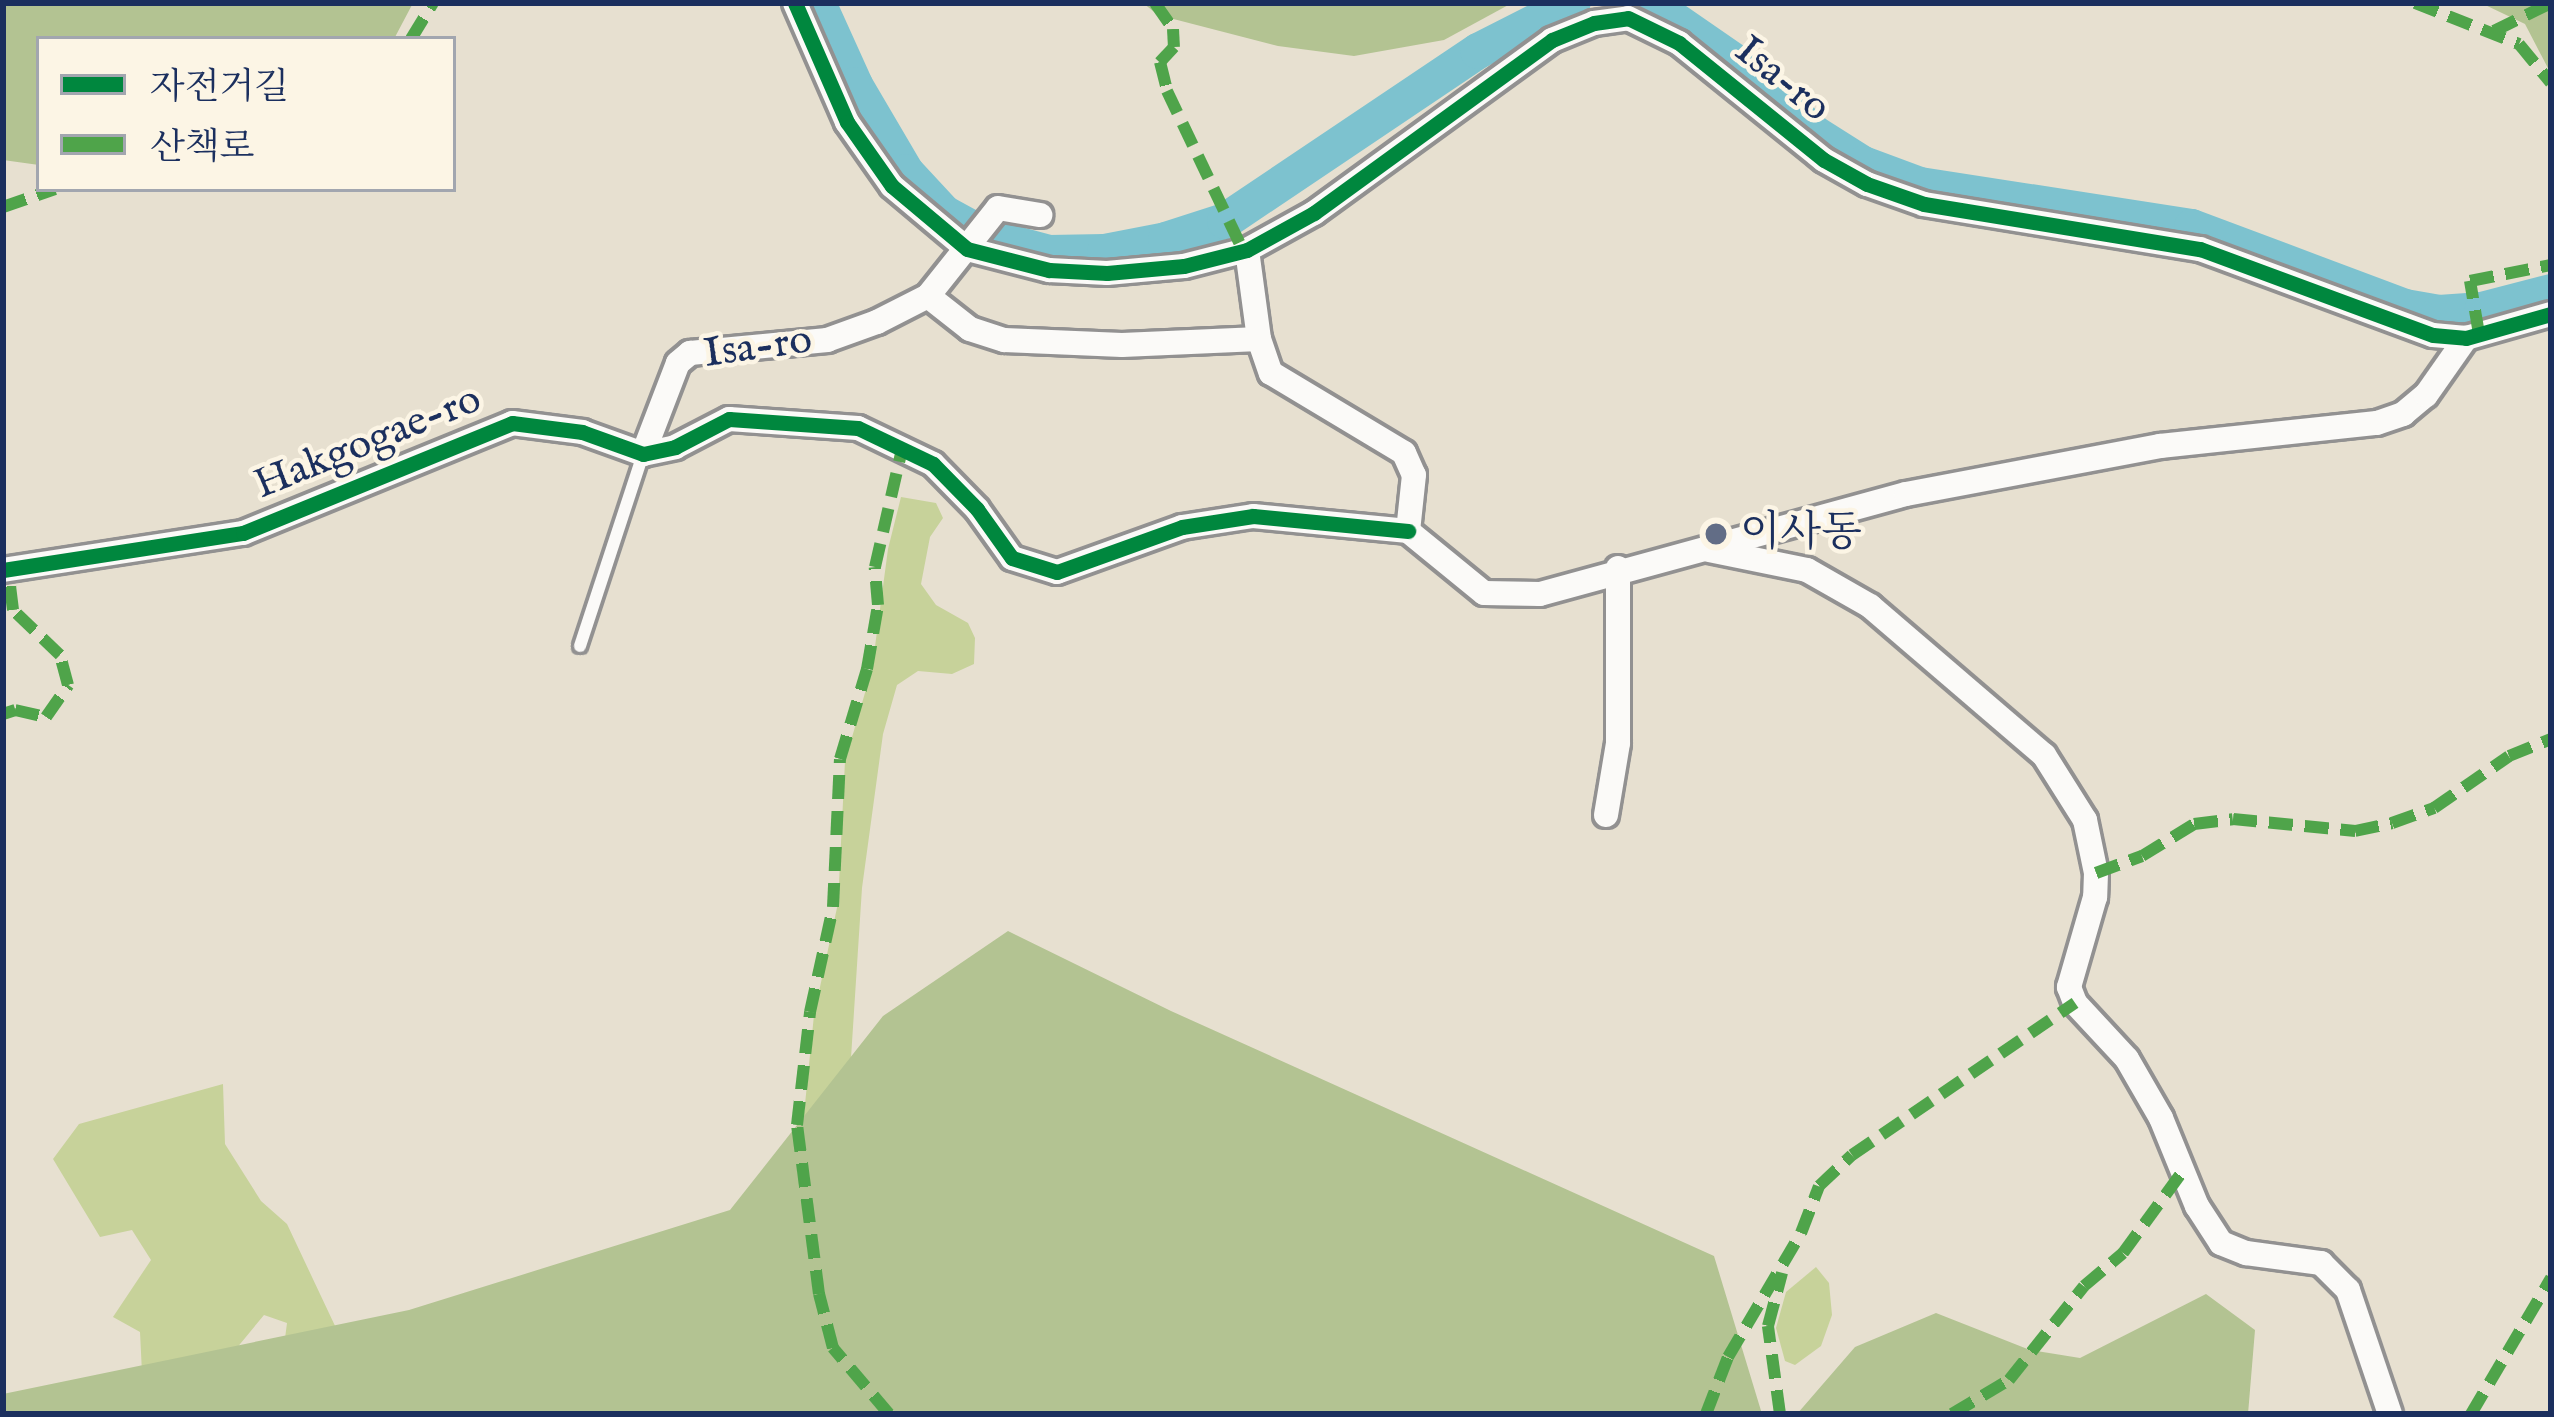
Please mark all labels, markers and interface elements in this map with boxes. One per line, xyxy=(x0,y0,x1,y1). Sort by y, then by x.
street label: Isa-ro xyxy=(1724,26,1840,134)
legend xyxy=(36,36,456,192)
text: 자전거길 xyxy=(150,65,289,111)
text: 산책로 xyxy=(150,125,254,171)
street label: Isa-ro xyxy=(701,315,815,381)
street label: Hakgogae-ro xyxy=(247,375,489,511)
place label: 이사동 xyxy=(1740,509,1862,559)
marker: 이사동 xyxy=(1703,521,1729,547)

